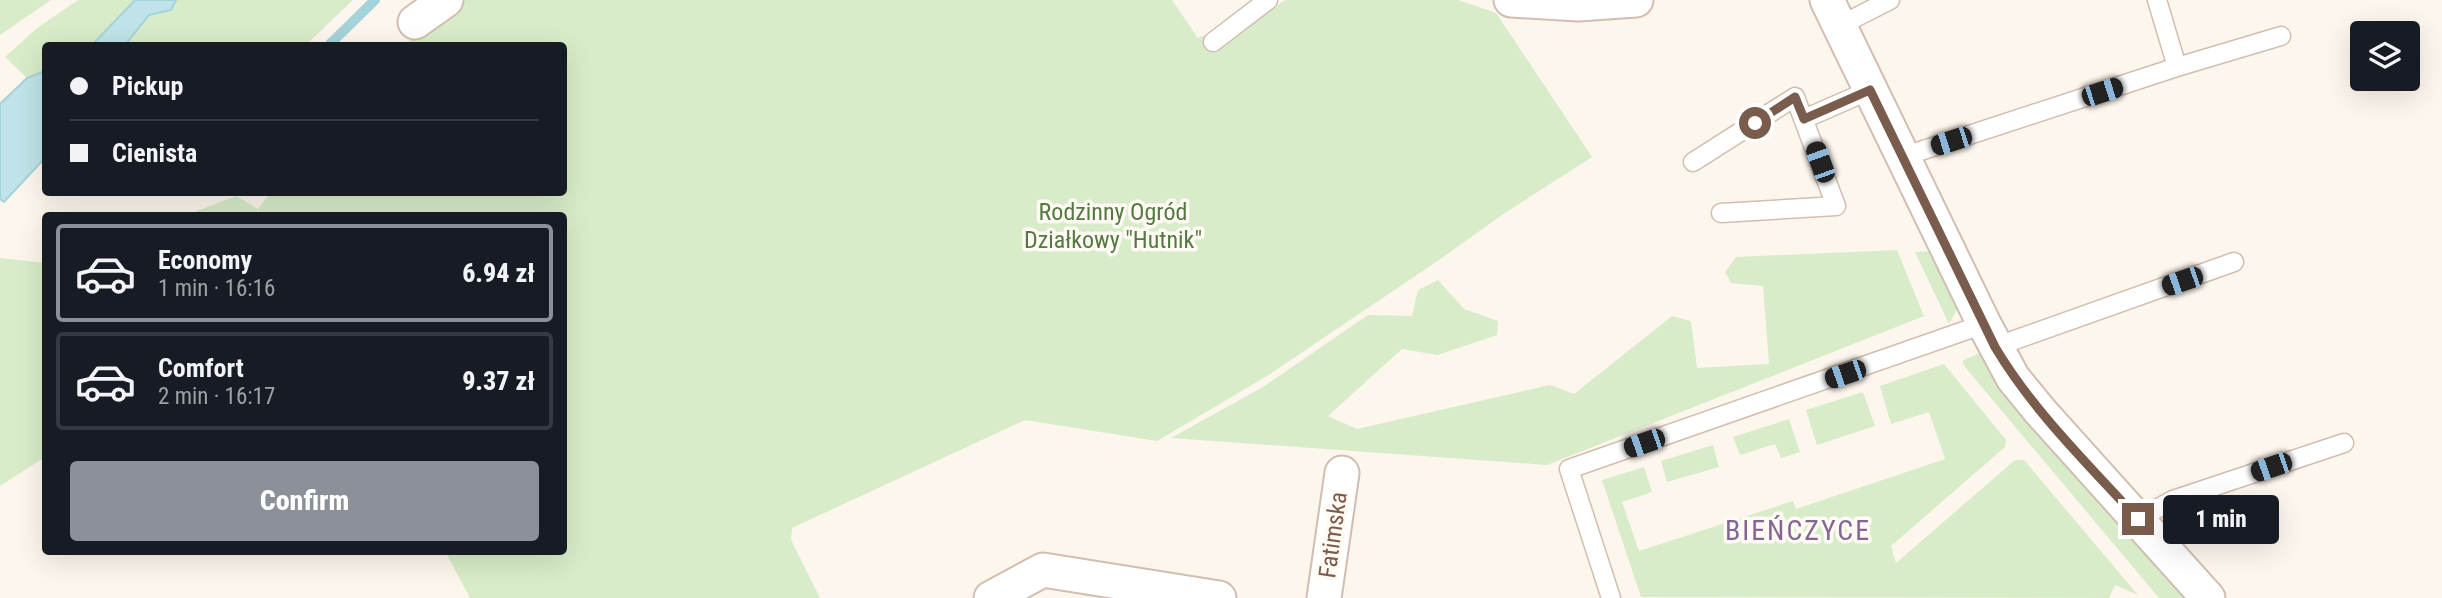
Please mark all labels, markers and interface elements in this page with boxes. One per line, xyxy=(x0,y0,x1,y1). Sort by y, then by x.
map controls xyxy=(2350,21,2420,91)
button: layers xyxy=(2350,21,2420,91)
text: Pickup xyxy=(112,71,183,101)
car xyxy=(2079,76,2126,108)
route start xyxy=(1739,107,1771,139)
car xyxy=(1928,125,1975,157)
text: Cienista xyxy=(112,138,197,168)
car xyxy=(1803,139,1838,185)
park label: Rodzinny Ogród Działkowy "Hutnik" xyxy=(1024,198,1202,254)
icon: car xyxy=(74,242,137,305)
text: Economy xyxy=(158,245,252,275)
text: 6.94 zł xyxy=(462,258,535,288)
car xyxy=(2159,264,2206,298)
text: 1 min · 16:16 xyxy=(158,275,275,302)
icon: car xyxy=(74,350,137,413)
text: Comfort xyxy=(158,353,244,383)
car xyxy=(1822,357,1869,391)
text: 9.37 zł xyxy=(462,366,535,396)
text: 2 min · 16:17 xyxy=(158,383,275,410)
car xyxy=(1621,426,1668,460)
car xyxy=(2248,450,2295,484)
button: Confirm xyxy=(70,461,539,541)
street label: Fatimska xyxy=(1313,490,1353,580)
callout: 1 min xyxy=(2162,494,2278,544)
route end xyxy=(2122,503,2154,535)
text: 1 min xyxy=(2195,506,2247,533)
district label: BIEŃCZYCE xyxy=(1725,514,1871,547)

